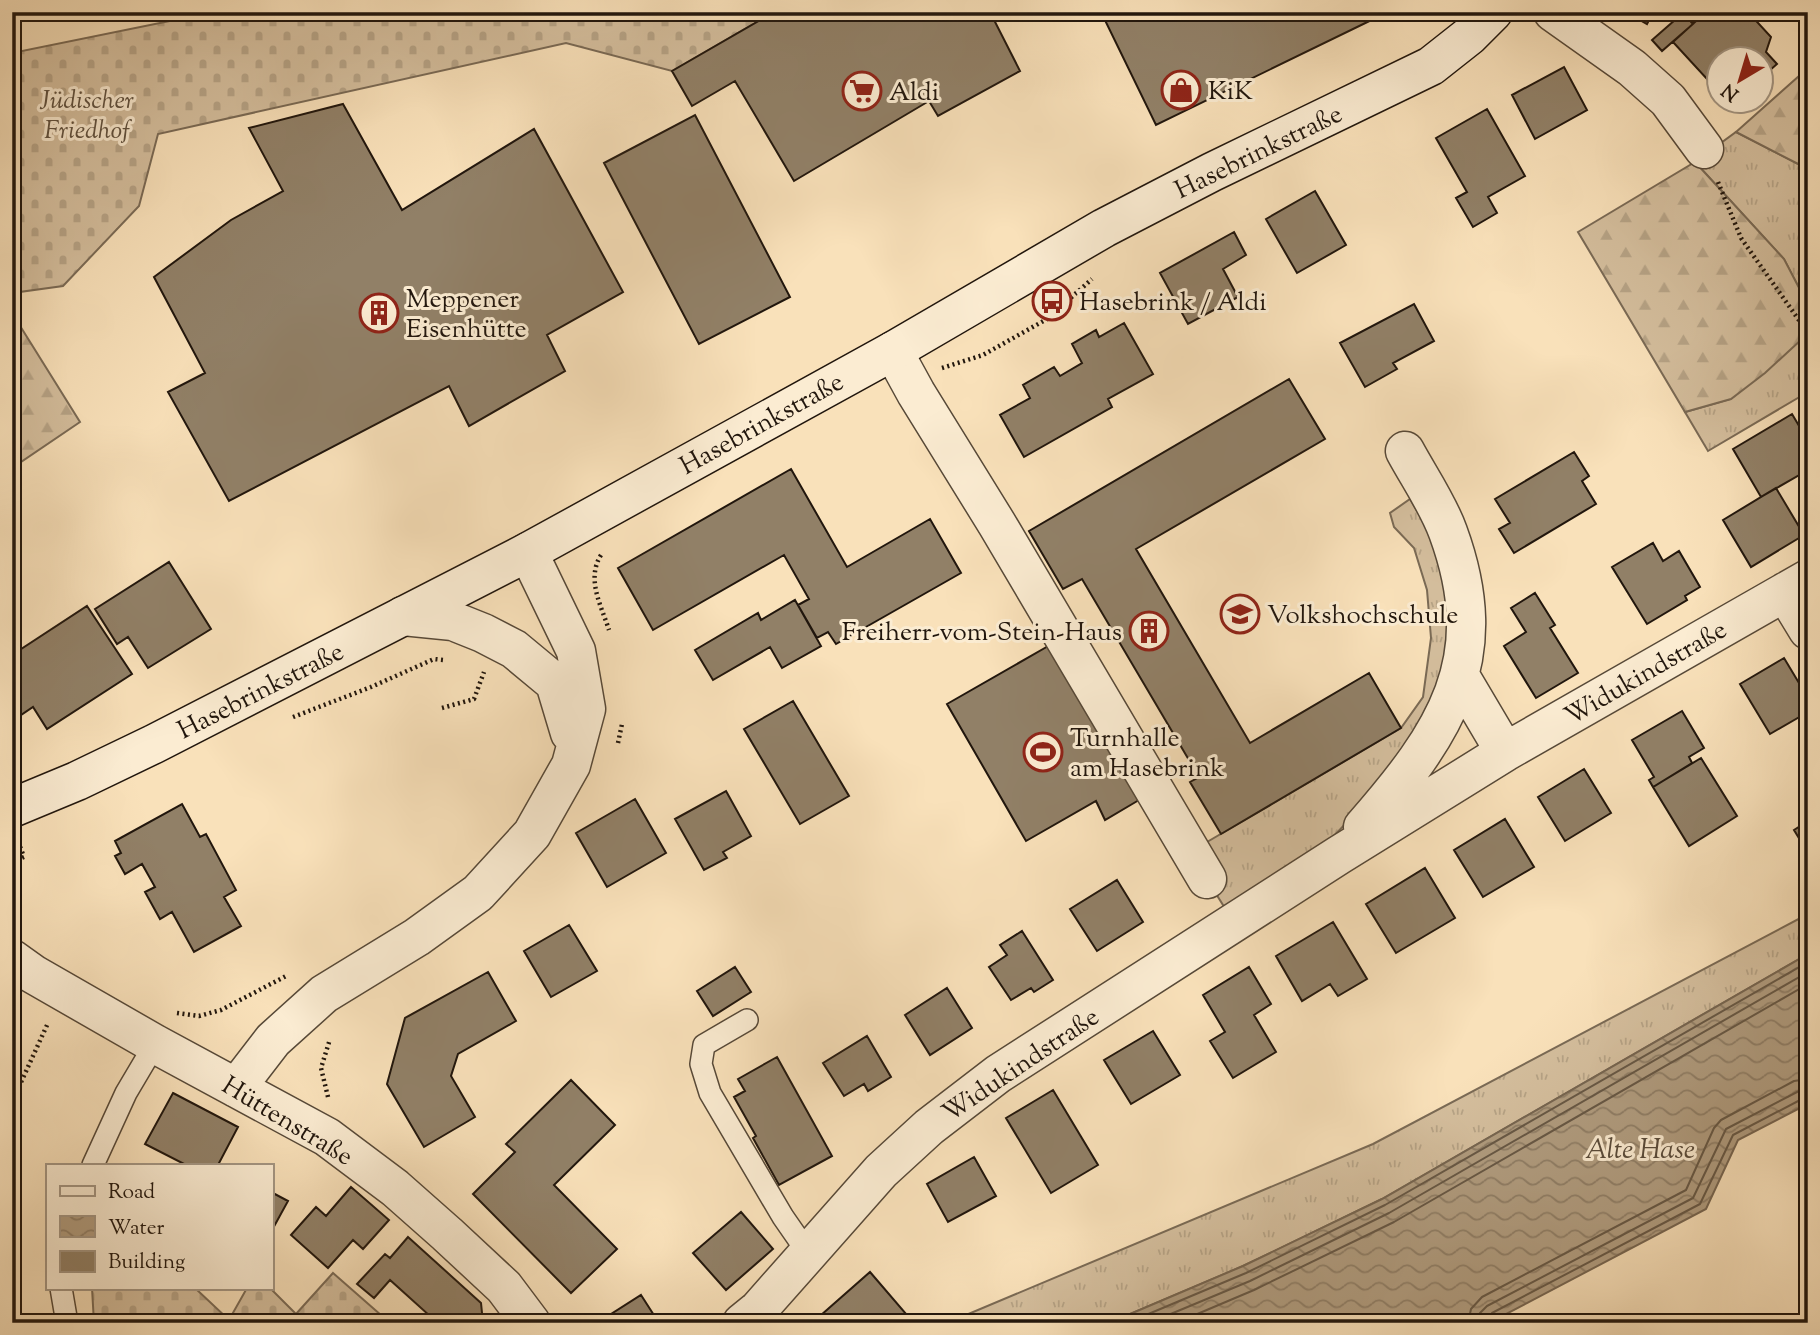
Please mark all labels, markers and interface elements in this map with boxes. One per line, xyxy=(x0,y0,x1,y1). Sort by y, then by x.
north arrow xyxy=(1704,46,1774,116)
shop icon: KiK xyxy=(1160,69,1202,111)
supermarket icon: Aldi xyxy=(841,70,883,112)
place label: KiK xyxy=(1208,74,1253,111)
place label: Aldi xyxy=(889,75,939,112)
text: N xyxy=(1717,76,1745,107)
park label: Jüdischer Friedhof xyxy=(39,83,134,150)
street label: Hasebrinkstraße xyxy=(1169,97,1349,210)
bus stop icon: Hasebrink / Aldi xyxy=(1031,280,1073,322)
place label: Meppener Eisenhütte xyxy=(406,282,527,349)
place label: Hasebrink / Aldi xyxy=(1079,285,1267,322)
building icon: Meppener Eisenhütte xyxy=(358,292,400,334)
street label: Hasebrinkstraße xyxy=(674,365,851,486)
school or university icon: Volkshochschule xyxy=(1219,593,1261,635)
place label: Volkshochschule xyxy=(1267,598,1458,635)
building icon: Freiherr-vom-Stein-Haus xyxy=(1128,610,1170,652)
street label: Widukindstraße xyxy=(1558,613,1734,736)
place label: Freiherr-vom-Stein-Haus xyxy=(842,615,1122,652)
street label: Hasebrinkstraße xyxy=(172,634,351,750)
place label: Turnhalle am Hasebrink xyxy=(1070,721,1225,788)
sports icon: Turnhalle am Hasebrink xyxy=(1022,731,1064,773)
street label: Widukindstraße xyxy=(936,1000,1107,1132)
street label: Hüttenstraße xyxy=(214,1068,359,1176)
water label: Alte Hase xyxy=(1585,1131,1695,1171)
legend xyxy=(46,1164,273,1290)
text: Road xyxy=(108,1178,155,1208)
text: Water xyxy=(108,1214,165,1244)
text: Building xyxy=(108,1248,185,1278)

